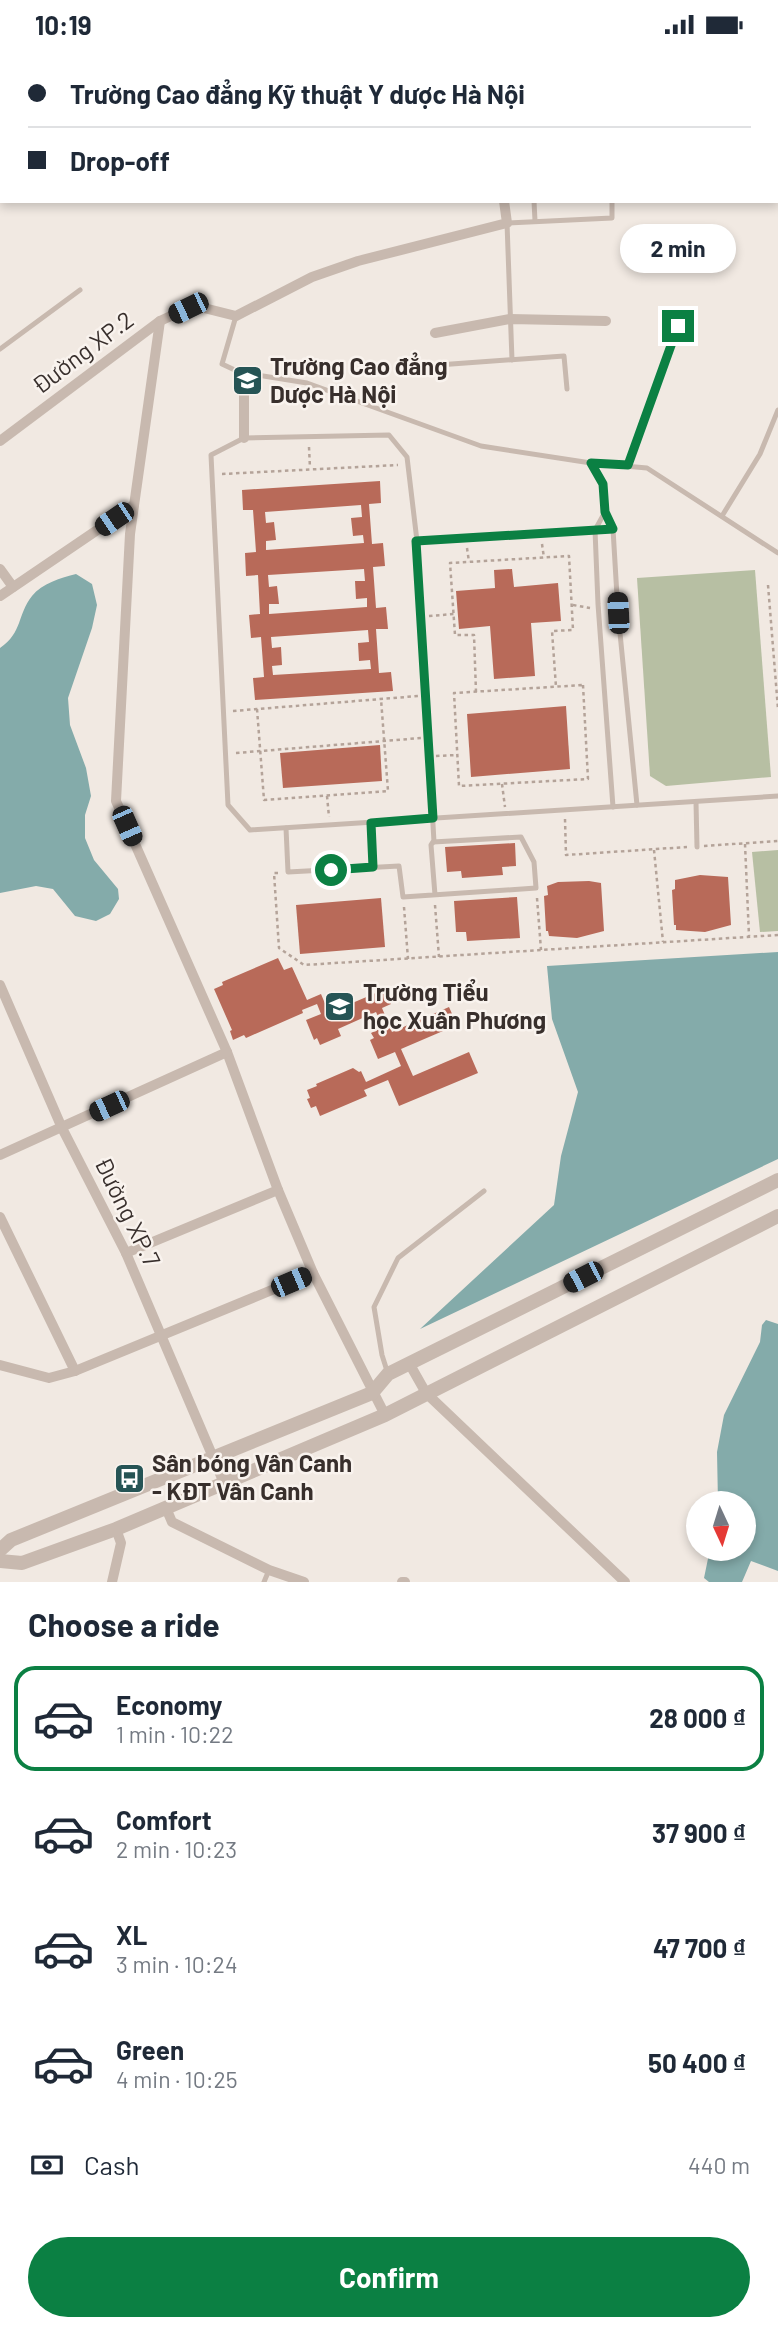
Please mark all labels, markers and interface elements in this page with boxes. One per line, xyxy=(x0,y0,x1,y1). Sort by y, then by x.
text: 10:19 xyxy=(35,9,92,40)
text: Trường Cao đẳng Kỹ thuật Y dược Hà Nội xyxy=(70,78,525,109)
text: Drop-off xyxy=(70,145,170,176)
callout: 2 min xyxy=(620,225,736,273)
text: 2 min xyxy=(650,234,706,262)
car xyxy=(165,289,212,327)
street label: Đường XP.2 xyxy=(26,304,138,399)
route end xyxy=(662,310,694,342)
place label: Trường Cao đẳng Dược Hà Nội xyxy=(270,351,448,408)
school or university icon: Trường Cao đẳng Dược Hà Nội xyxy=(230,364,264,398)
car xyxy=(91,499,138,539)
car xyxy=(607,591,630,635)
car xyxy=(109,803,146,849)
route start xyxy=(315,854,347,886)
place label: Trường Tiểu học Xuân Phương xyxy=(363,977,546,1034)
school or university icon: Trường Tiểu học Xuân Phương xyxy=(323,990,357,1024)
car xyxy=(86,1088,133,1124)
street label: Đường XP.7 xyxy=(89,1152,167,1271)
car xyxy=(560,1258,607,1296)
car xyxy=(268,1264,315,1300)
place label: Sân bóng Vân Canh - KĐT Vân Canh xyxy=(152,1448,352,1505)
bus stop icon: Sân bóng Vân Canh - KĐT Vân Canh xyxy=(112,1461,146,1495)
north arrow xyxy=(686,1491,756,1561)
map controls xyxy=(686,1491,756,1561)
text: Choose a ride xyxy=(28,1605,220,1643)
icon: car xyxy=(32,1687,95,1750)
text: Economy xyxy=(116,1689,222,1720)
text: 28 000 ₫ xyxy=(649,1702,746,1733)
text: 1 min · 10:22 xyxy=(116,1720,233,1748)
icon: car xyxy=(32,1802,95,1865)
text: Comfort xyxy=(116,1804,212,1835)
text: 37 900 ₫ xyxy=(652,1817,746,1848)
text: 2 min · 10:23 xyxy=(116,1835,237,1863)
icon: car xyxy=(32,1917,95,1980)
text: XL xyxy=(116,1919,147,1950)
text: 47 700 ₫ xyxy=(653,1932,746,1963)
text: 3 min · 10:24 xyxy=(116,1950,238,1978)
icon: car xyxy=(32,2032,95,2095)
text: Green xyxy=(116,2034,184,2065)
text: 50 400 ₫ xyxy=(648,2047,746,2078)
text: 4 min · 10:25 xyxy=(116,2065,238,2093)
icon: cash xyxy=(28,2146,66,2184)
text: Cash xyxy=(84,2149,139,2180)
text: 440 m xyxy=(688,2151,750,2179)
button: Confirm xyxy=(28,2237,750,2317)

